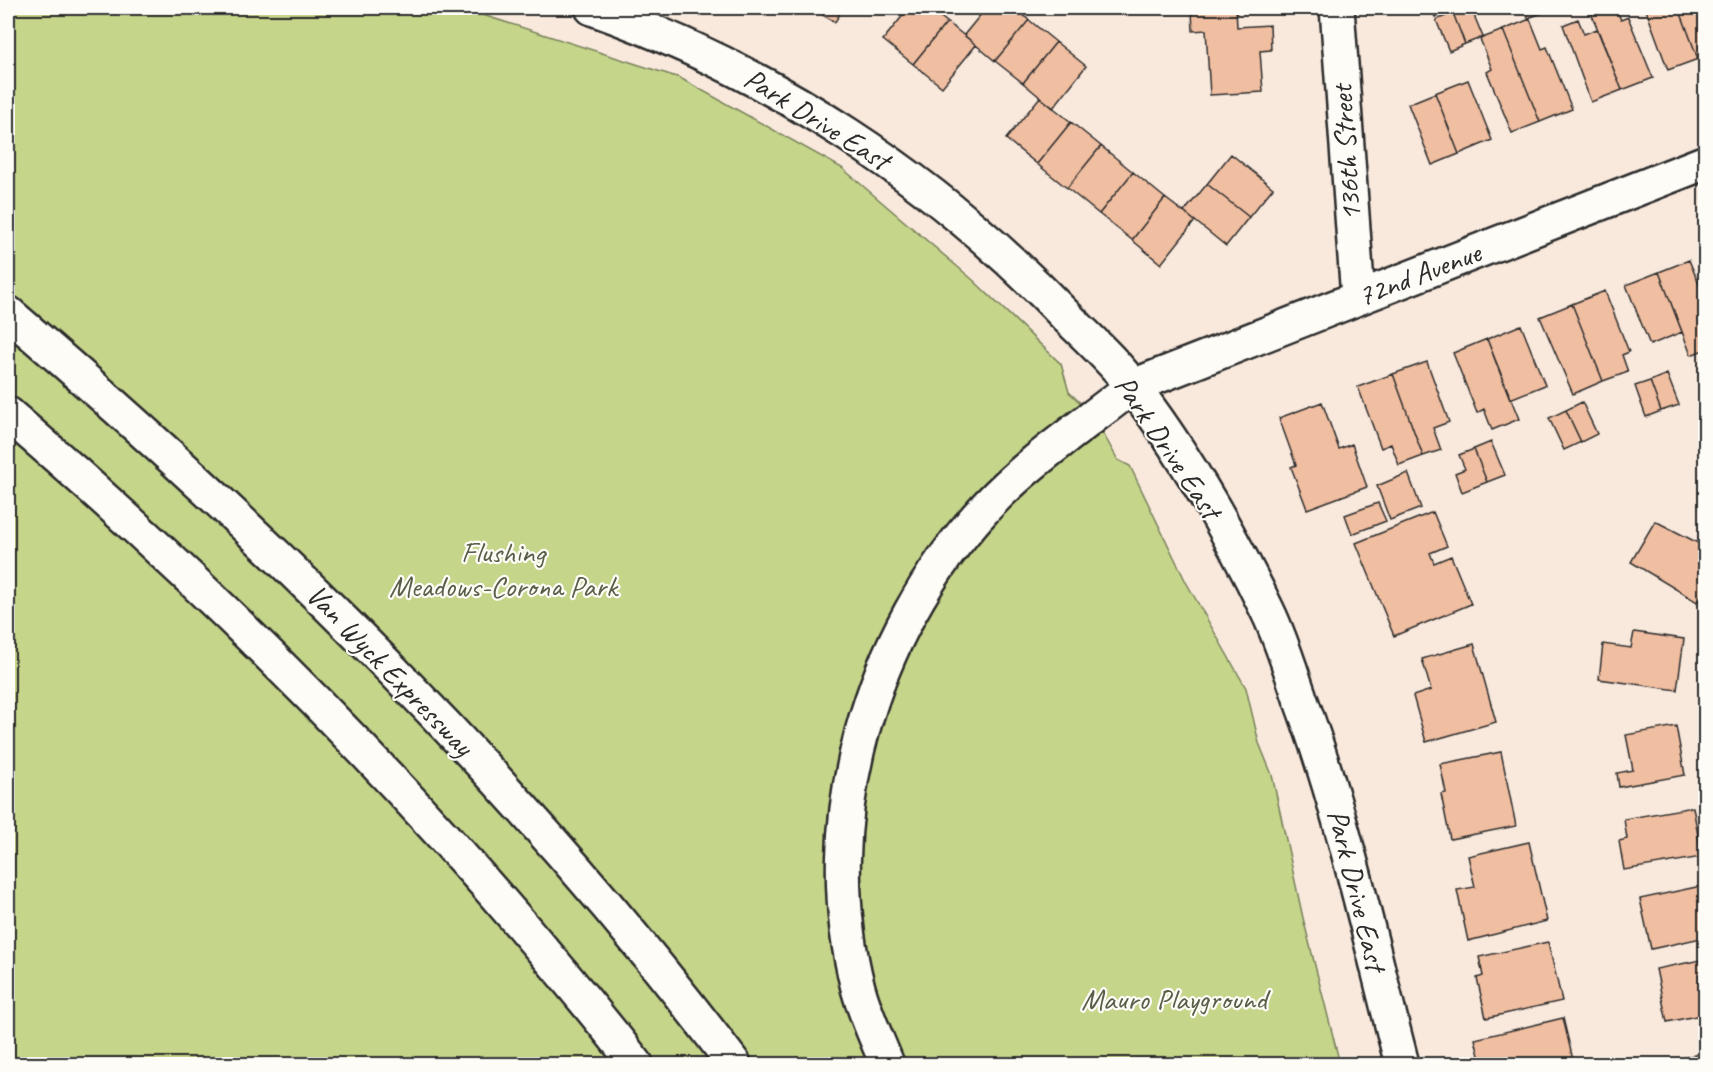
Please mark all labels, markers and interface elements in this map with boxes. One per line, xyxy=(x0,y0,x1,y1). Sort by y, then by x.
street label: Park Drive East xyxy=(737,59,900,181)
street label: 136th Street xyxy=(1322,81,1370,222)
street label: 72nd Avenue xyxy=(1352,232,1488,315)
street label: Park Drive East xyxy=(1106,368,1232,529)
park label: Flushing Meadows-Corona Park xyxy=(389,533,619,605)
street label: Van Wyck Expressway xyxy=(298,576,483,765)
street label: Park Drive East xyxy=(1319,806,1396,978)
park label: Mauro Playground xyxy=(1081,980,1271,1018)

